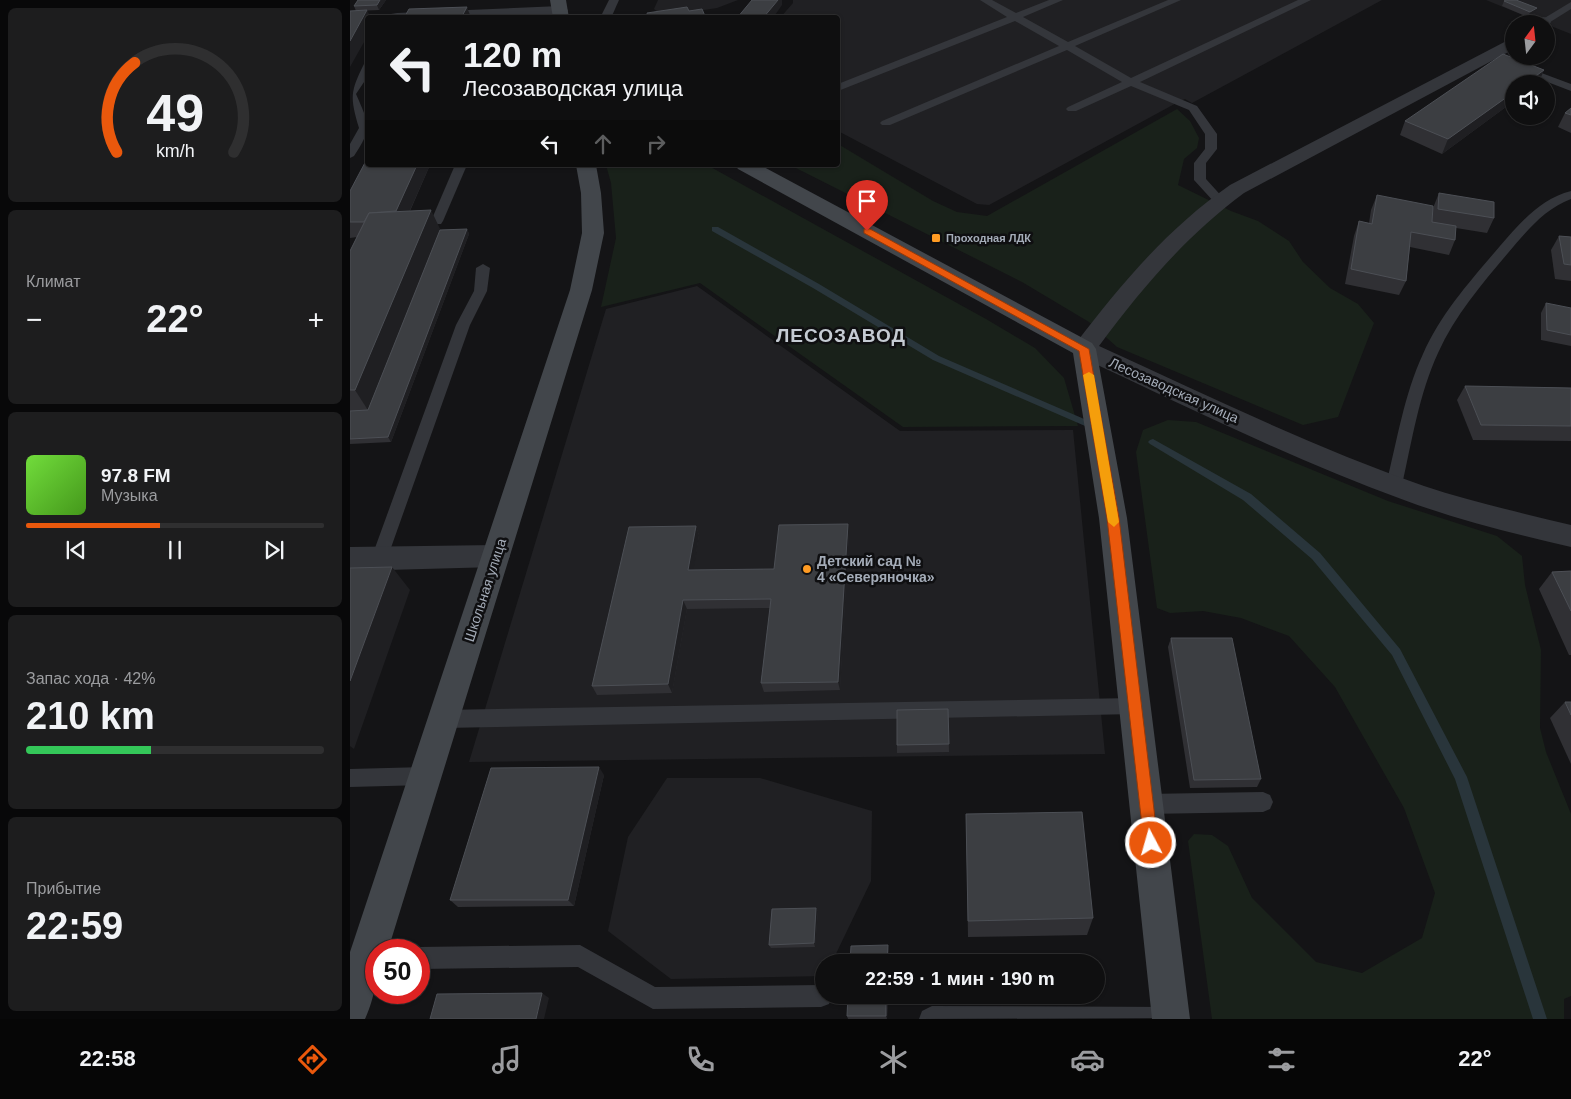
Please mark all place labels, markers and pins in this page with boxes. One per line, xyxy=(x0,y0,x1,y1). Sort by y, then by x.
pin xyxy=(846,180,888,231)
marker: Проходная ЛДК xyxy=(930,232,942,244)
place label: Проходная ЛДК xyxy=(946,232,1031,244)
place label: Детский сад № 4 «Северяночка» xyxy=(817,553,935,585)
marker: Детский сад № 4 «Северяночка» xyxy=(801,563,813,575)

